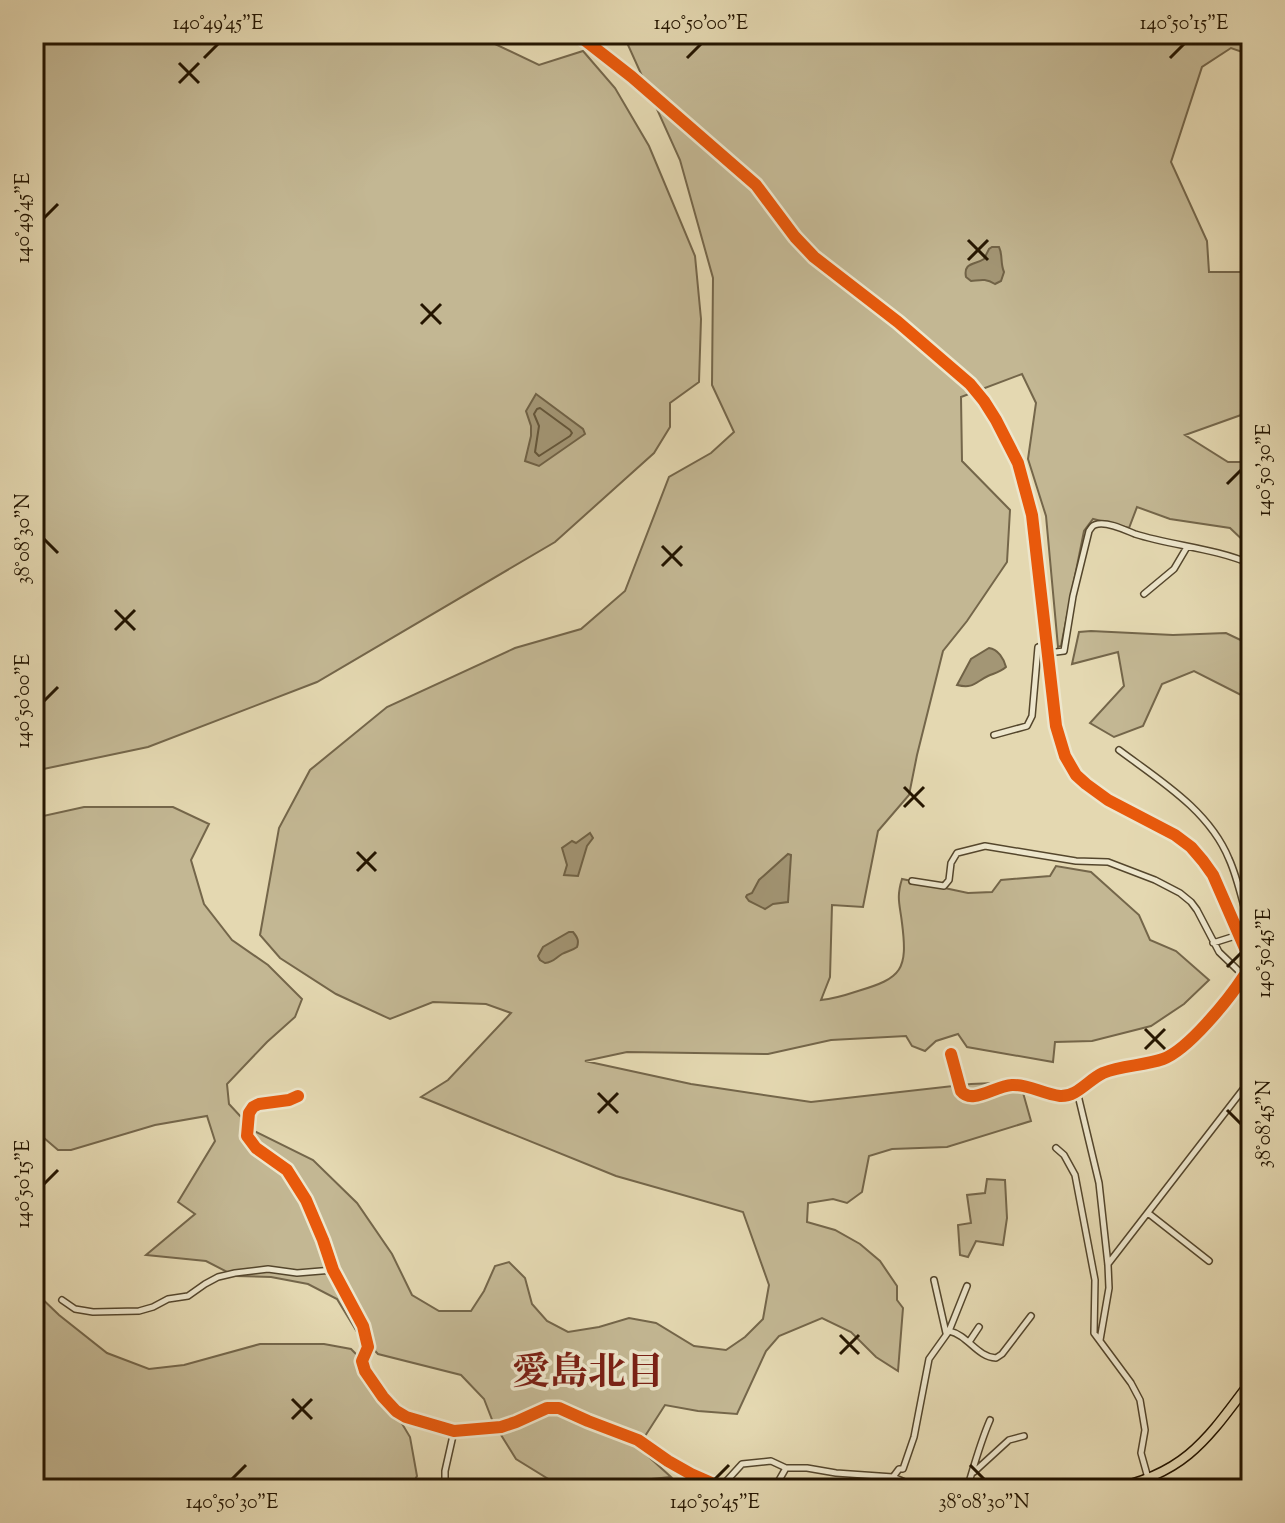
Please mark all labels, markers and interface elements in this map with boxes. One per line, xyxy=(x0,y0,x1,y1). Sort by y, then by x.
text: 140°49'45"E xyxy=(173,10,263,39)
text: 140°50'00"E xyxy=(654,10,748,39)
text: 140°50'15"E xyxy=(1140,10,1228,39)
text: 140°49'45"E xyxy=(10,173,39,263)
text: 140°50'30"E xyxy=(1251,424,1280,516)
text: 38°08'30"N xyxy=(10,493,39,585)
text: 140°50'00"E xyxy=(10,654,39,748)
text: 140°50'45"E xyxy=(1251,908,1280,998)
text: 38°08'45"N xyxy=(1251,1080,1280,1168)
text: 140°50'15"E xyxy=(10,1140,39,1228)
district label: 愛島北目 xyxy=(512,1348,664,1402)
text: 140°50'30"E xyxy=(186,1489,278,1518)
text: 140°50'45"E xyxy=(670,1489,760,1518)
text: 38°08'30"N xyxy=(938,1489,1030,1518)

